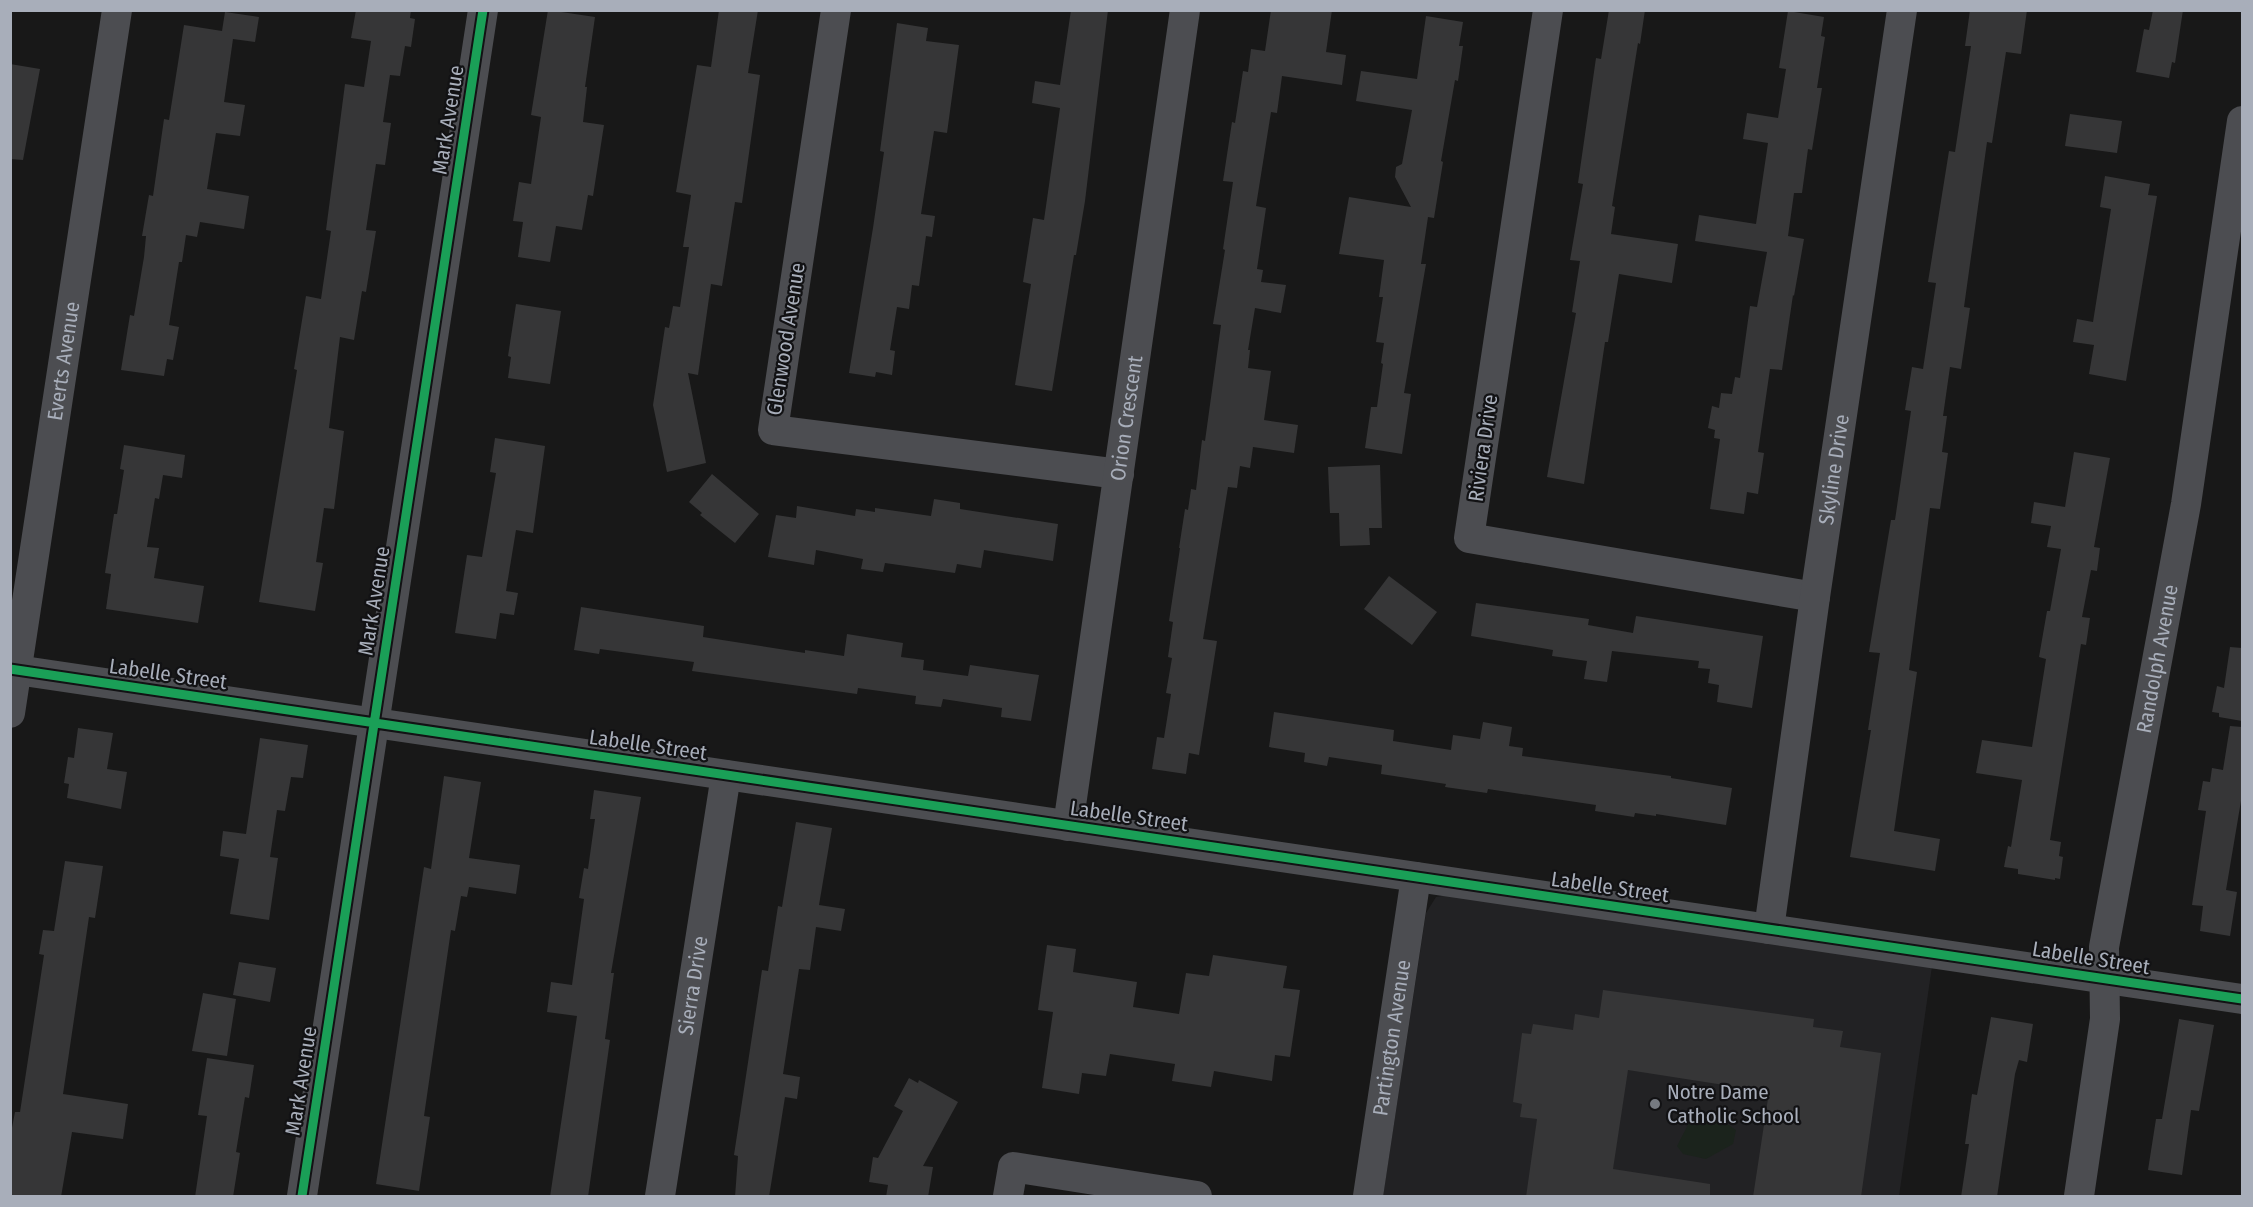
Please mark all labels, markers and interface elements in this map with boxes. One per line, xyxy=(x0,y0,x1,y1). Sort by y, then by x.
street label: Mark Avenue xyxy=(427,63,469,177)
street label: Glenwood Avenue xyxy=(761,261,811,417)
street label: Everts Avenue xyxy=(42,300,85,422)
street label: Orion Crescent xyxy=(1105,354,1148,483)
street label: Riviera Drive xyxy=(1463,393,1503,503)
street label: Skyline Drive xyxy=(1813,413,1855,527)
street label: Mark Avenue xyxy=(353,544,395,658)
street label: Randolph Avenue xyxy=(2131,582,2184,735)
street label: Labelle Street xyxy=(107,653,229,695)
street label: Labelle Street xyxy=(587,724,709,766)
street label: Labelle Street xyxy=(1068,795,1190,837)
street label: Labelle Street xyxy=(1549,866,1671,908)
street label: Sierra Drive xyxy=(672,934,714,1037)
street label: Labelle Street xyxy=(2030,936,2152,980)
street label: Partington Avenue xyxy=(1367,958,1416,1118)
street label: Mark Avenue xyxy=(280,1024,322,1138)
place label: Notre Dame Catholic School xyxy=(1667,1079,1800,1129)
marker: Notre Dame Catholic School xyxy=(1648,1097,1662,1111)

